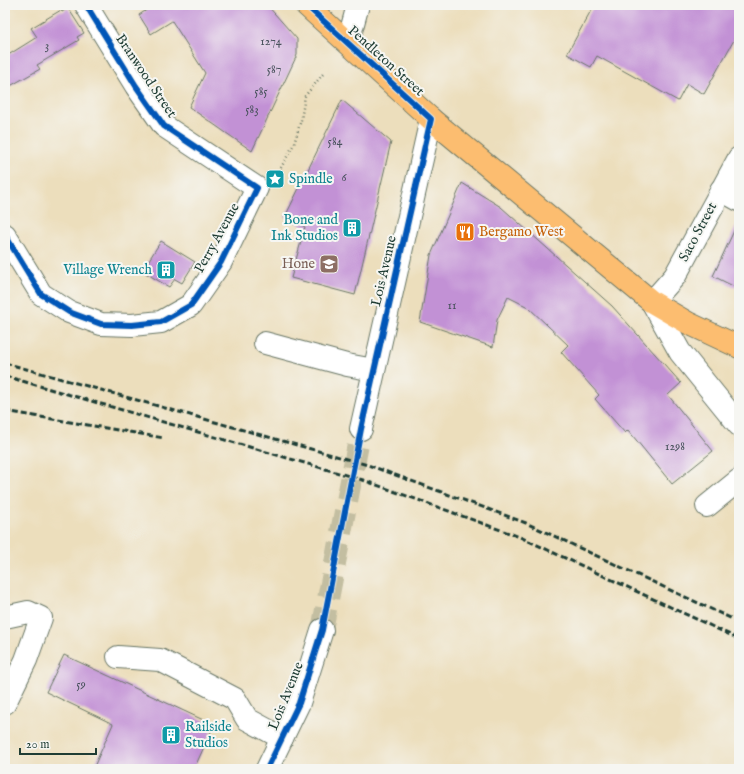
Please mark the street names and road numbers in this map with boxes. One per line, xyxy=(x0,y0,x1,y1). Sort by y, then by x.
street label: Pendleton Street xyxy=(344,22,428,100)
street label: Branwood Street xyxy=(111,31,181,121)
street label: Perry Avenue xyxy=(190,199,244,276)
street label: Saco Street xyxy=(675,199,721,265)
street label: Lois Avenue xyxy=(367,233,401,308)
street label: Lois Avenue xyxy=(264,659,308,733)

